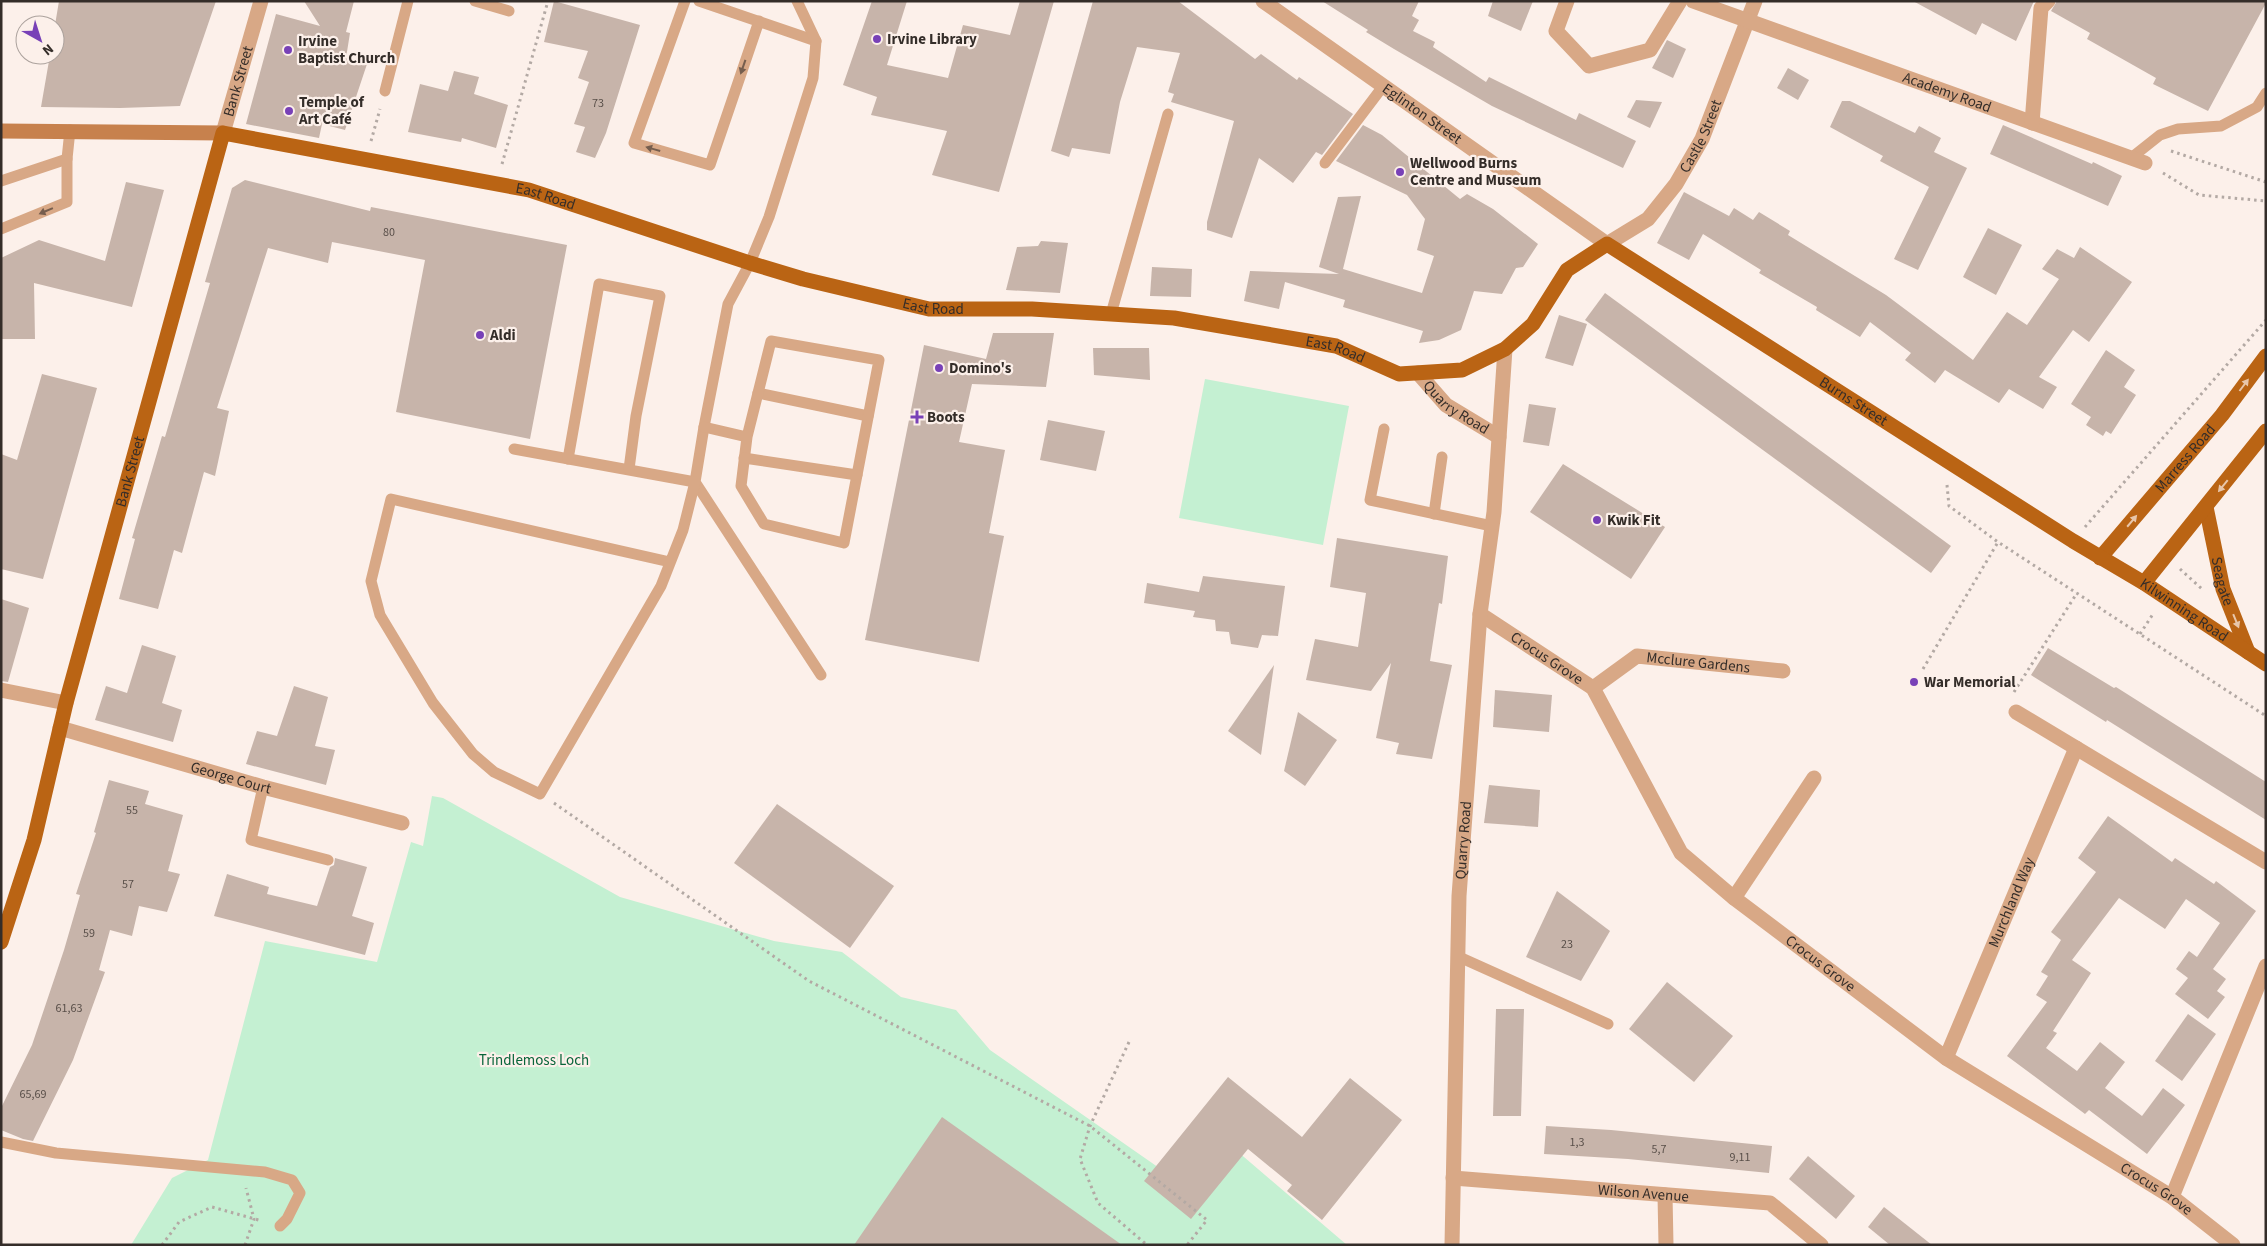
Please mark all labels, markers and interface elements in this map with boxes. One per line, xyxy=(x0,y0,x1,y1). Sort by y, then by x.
north arrow xyxy=(15,15,65,65)
place label: Irvine Library xyxy=(887,29,977,50)
place label: Irvine Baptist Church xyxy=(298,31,395,69)
marker: Irvine Library xyxy=(871,33,883,45)
text: N xyxy=(38,39,57,60)
street label: Bank Street xyxy=(218,43,259,119)
marker: Irvine Baptist Church xyxy=(282,44,294,56)
one-way arrow xyxy=(739,60,746,75)
street label: Academy Road xyxy=(1900,67,1994,118)
street label: Eglinton Street xyxy=(1378,78,1466,149)
place label: Temple of Art Café xyxy=(298,92,365,130)
house number: 73 xyxy=(592,95,604,112)
street label: Castle Street xyxy=(1675,97,1727,177)
marker: Temple of Art Café xyxy=(283,105,295,117)
one-way arrow xyxy=(645,144,660,152)
place label: Wellwood Burns Centre and Museum xyxy=(1410,153,1541,191)
marker: Wellwood Burns Centre and Museum xyxy=(1394,166,1406,178)
street label: East Road xyxy=(514,178,578,216)
one-way arrow xyxy=(38,207,53,215)
house number: 80 xyxy=(383,224,395,241)
street label: East Road xyxy=(900,293,964,320)
place label: Aldi xyxy=(489,325,516,346)
marker: Aldi xyxy=(474,329,486,341)
street label: East Road xyxy=(1304,331,1369,369)
place label: Domino's xyxy=(949,358,1012,379)
marker: Domino's xyxy=(933,362,945,374)
street label: Burns Street xyxy=(1815,372,1892,431)
street label: Quarry Road xyxy=(1418,376,1493,440)
one-way arrow xyxy=(2239,378,2249,392)
place label: Boots xyxy=(927,407,965,428)
marker: Boots xyxy=(911,411,923,423)
street label: Marress Road xyxy=(2150,420,2221,497)
street label: Bank Street xyxy=(110,434,150,509)
one-way arrow xyxy=(2217,480,2228,493)
place label: Kwik Fit xyxy=(1607,510,1661,531)
marker: Kwik Fit xyxy=(1591,514,1603,526)
one-way arrow xyxy=(2126,515,2138,527)
street label: Seagate xyxy=(2206,555,2239,609)
street label: Kilwinning Road xyxy=(2136,573,2232,647)
one-way arrow xyxy=(2232,614,2240,629)
street label: Crocus Grove xyxy=(1506,627,1587,690)
street label: Mcclure Gardens xyxy=(1645,647,1751,679)
place label: War Memorial xyxy=(1924,672,2016,693)
marker: War Memorial xyxy=(1908,676,1920,688)
street label: George Court xyxy=(188,757,273,800)
street label: Quarry Road xyxy=(1450,800,1477,880)
house number: 55 xyxy=(126,802,138,819)
street label: Murchland Way xyxy=(1984,854,2040,951)
house number: 57 xyxy=(122,876,134,893)
house number: 59 xyxy=(83,925,95,942)
street label: Crocus Grove xyxy=(1781,930,1860,997)
house number: 23 xyxy=(1561,936,1573,953)
house number: 61,63 xyxy=(56,1000,82,1017)
park label: Trindlemoss Loch xyxy=(479,1050,589,1071)
house number: 65,69 xyxy=(20,1086,46,1103)
house number: 1,3 xyxy=(1570,1134,1584,1151)
house number: 5,7 xyxy=(1652,1141,1666,1158)
house number: 9,11 xyxy=(1730,1149,1750,1166)
street label: Crocus Grove xyxy=(2116,1158,2197,1220)
street label: Wilson Avenue xyxy=(1597,1179,1690,1208)

